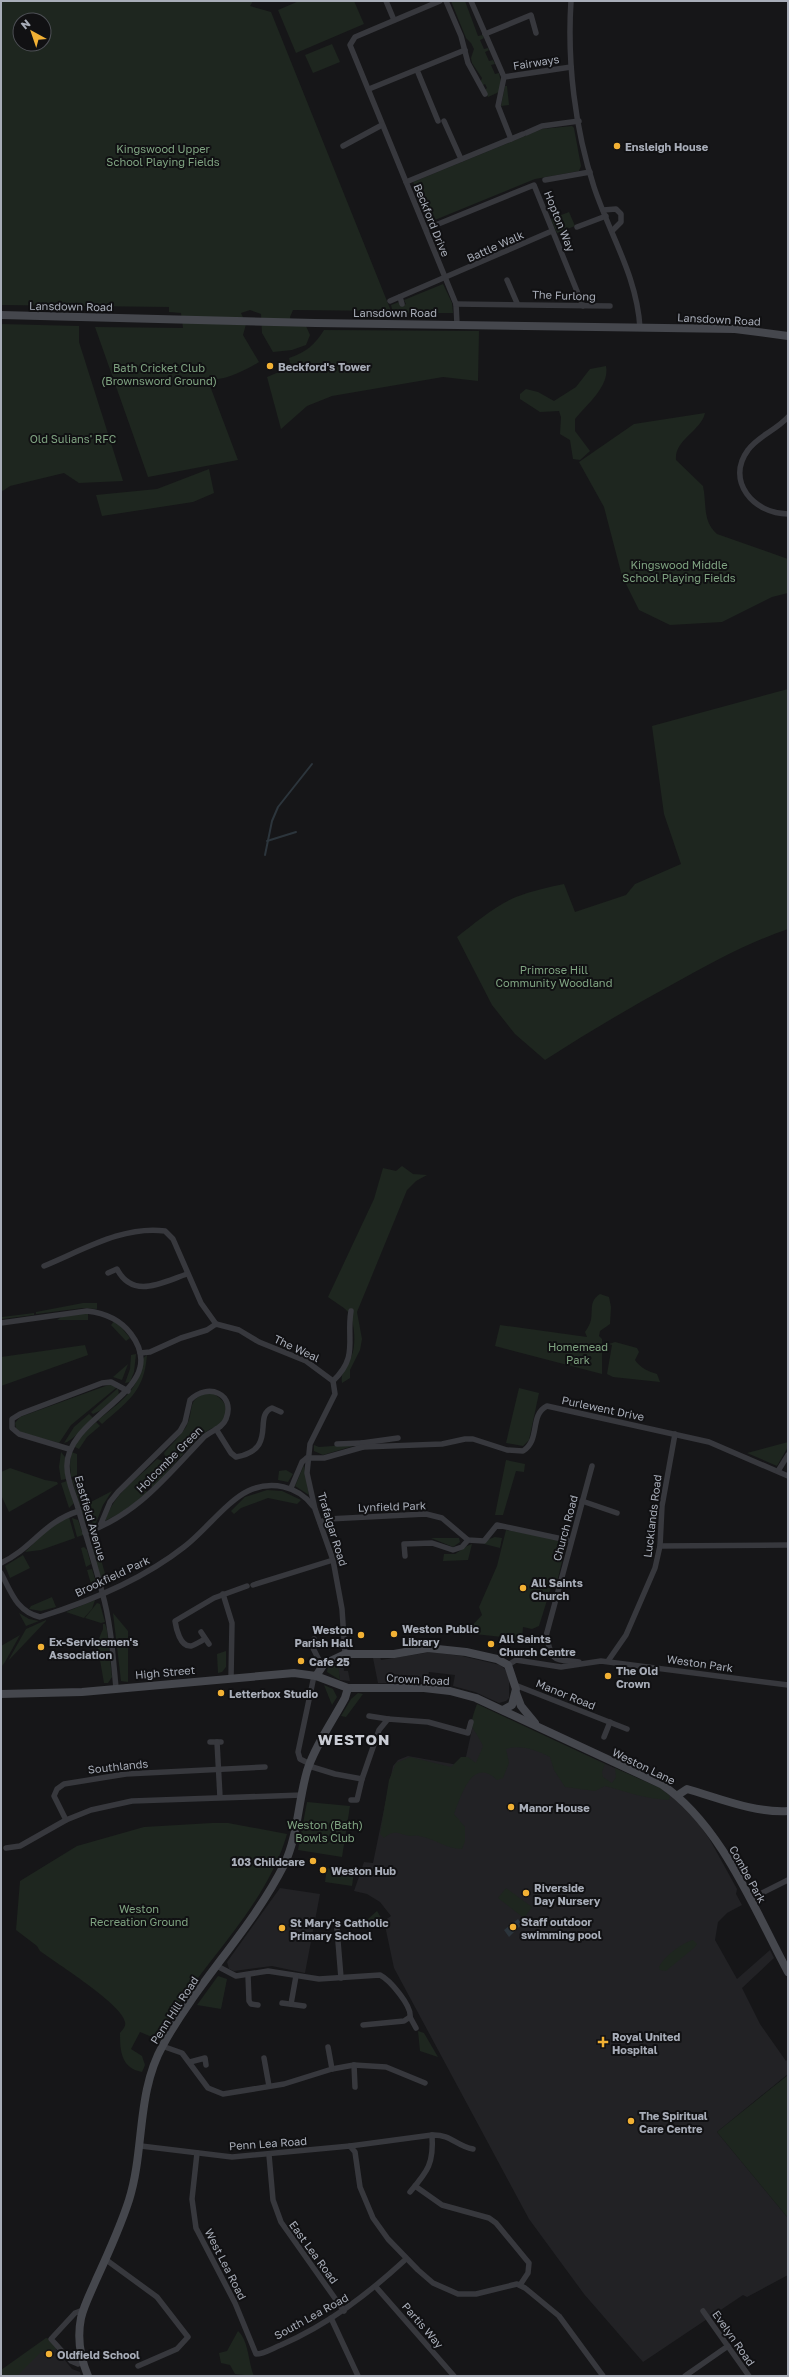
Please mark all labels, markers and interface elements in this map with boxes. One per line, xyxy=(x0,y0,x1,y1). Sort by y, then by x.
north arrow xyxy=(12,12,52,52)
text: N xyxy=(18,16,33,32)
street label: Fairways xyxy=(512,52,560,72)
place label: Ensleigh House xyxy=(625,140,709,153)
marker: Ensleigh House xyxy=(612,141,622,151)
park label: Kingswood Upper School Playing Fields xyxy=(106,142,220,168)
street label: Beckford Drive xyxy=(411,182,453,258)
street label: Hopton Way xyxy=(542,189,578,253)
street label: Battle Walk xyxy=(465,228,525,264)
street label: The Furlong xyxy=(532,287,596,303)
street label: Lansdown Road xyxy=(29,299,113,313)
street label: Lansdown Road xyxy=(353,306,437,319)
street label: Lansdown Road xyxy=(677,310,761,328)
place label: Beckford's Tower xyxy=(278,360,371,373)
park label: Bath Cricket Club (Brownsword Ground) xyxy=(101,361,217,387)
marker: Beckford's Tower xyxy=(265,361,275,371)
park label: Old Sulians' RFC xyxy=(30,432,116,445)
park label: Kingswood Middle School Playing Fields xyxy=(622,558,736,584)
park label: Primrose Hill Community Woodland xyxy=(496,963,612,989)
street label: The Weal xyxy=(272,1332,322,1364)
park label: Homemead Park xyxy=(548,1340,608,1366)
street label: Purlewent Drive xyxy=(561,1393,645,1423)
street label: Holcombe Green xyxy=(133,1423,205,1495)
street label: Eastfield Avenue xyxy=(73,1474,109,1562)
street label: Lucklands Road xyxy=(640,1474,664,1558)
street label: Trafalgar Road xyxy=(316,1490,350,1568)
street label: Church Road xyxy=(550,1494,580,1562)
street label: Lynfield Park xyxy=(358,1498,426,1514)
street label: Brookfield Park xyxy=(73,1553,151,1599)
place label: All Saints Church xyxy=(531,1576,583,1602)
marker: All Saints Church xyxy=(518,1583,528,1593)
place label: Weston Public Library xyxy=(402,1622,480,1648)
place label: Weston Parish Hall xyxy=(294,1623,353,1649)
marker: Weston Public Library xyxy=(389,1629,399,1639)
marker: Weston Parish Hall xyxy=(356,1630,366,1640)
place label: All Saints Church Centre xyxy=(499,1632,576,1658)
place label: Ex-Servicemen's Association xyxy=(49,1635,138,1661)
marker: All Saints Church Centre xyxy=(486,1639,496,1649)
marker: Ex-Servicemen's Association xyxy=(36,1642,46,1652)
street label: Weston Park xyxy=(666,1652,734,1674)
place label: Cafe 25 xyxy=(309,1655,350,1668)
marker: Cafe 25 xyxy=(296,1656,306,1666)
street label: High Street xyxy=(134,1663,196,1681)
place label: The Old Crown xyxy=(616,1664,658,1690)
street label: Crown Road xyxy=(386,1671,450,1687)
marker: The Old Crown xyxy=(603,1671,613,1681)
street label: Manor Road xyxy=(534,1676,598,1712)
place label: Letterbox Studio xyxy=(229,1687,318,1700)
marker: Letterbox Studio xyxy=(216,1688,226,1698)
district label: WESTON xyxy=(318,1730,390,1748)
street label: Weston Lane xyxy=(610,1745,678,1787)
street label: Southlands xyxy=(87,1756,149,1776)
place label: Manor House xyxy=(519,1801,590,1814)
marker: Manor House xyxy=(506,1802,516,1812)
park label: Weston (Bath) Bowls Club xyxy=(287,1818,363,1844)
street label: Combe Park xyxy=(727,1843,769,1905)
place label: 103 Childcare xyxy=(232,1855,306,1868)
marker: 103 Childcare xyxy=(308,1856,318,1866)
place label: Weston Hub xyxy=(331,1864,396,1877)
marker: Weston Hub xyxy=(318,1865,328,1875)
place label: Riverside Day Nursery xyxy=(534,1881,601,1907)
marker: Riverside Day Nursery xyxy=(521,1888,531,1898)
park label: Weston Recreation Ground xyxy=(90,1902,188,1928)
place label: Staff outdoor swimming pool xyxy=(521,1915,602,1941)
place label: St Mary's Catholic Primary School xyxy=(290,1916,389,1942)
marker: Staff outdoor swimming pool xyxy=(508,1922,518,1932)
marker: St Mary's Catholic Primary School xyxy=(277,1923,287,1933)
street label: Penn Hill Road xyxy=(147,1974,201,2046)
place label: Royal United Hospital xyxy=(612,2030,680,2056)
marker: Royal United Hospital xyxy=(597,2036,609,2048)
place label: The Spiritual Care Centre xyxy=(639,2109,708,2135)
marker: The Spiritual Care Centre xyxy=(626,2116,636,2126)
street label: Penn Lea Road xyxy=(229,2134,307,2152)
street label: East Lea Road xyxy=(287,2218,341,2286)
street label: West Lea Road xyxy=(203,2226,249,2302)
street label: South Lea Road xyxy=(272,2290,350,2342)
street label: Partis Way xyxy=(400,2300,446,2350)
street label: Evelyn Road xyxy=(710,2308,758,2368)
place label: Oldfield School xyxy=(57,2348,140,2361)
marker: Oldfield School xyxy=(44,2349,54,2359)

